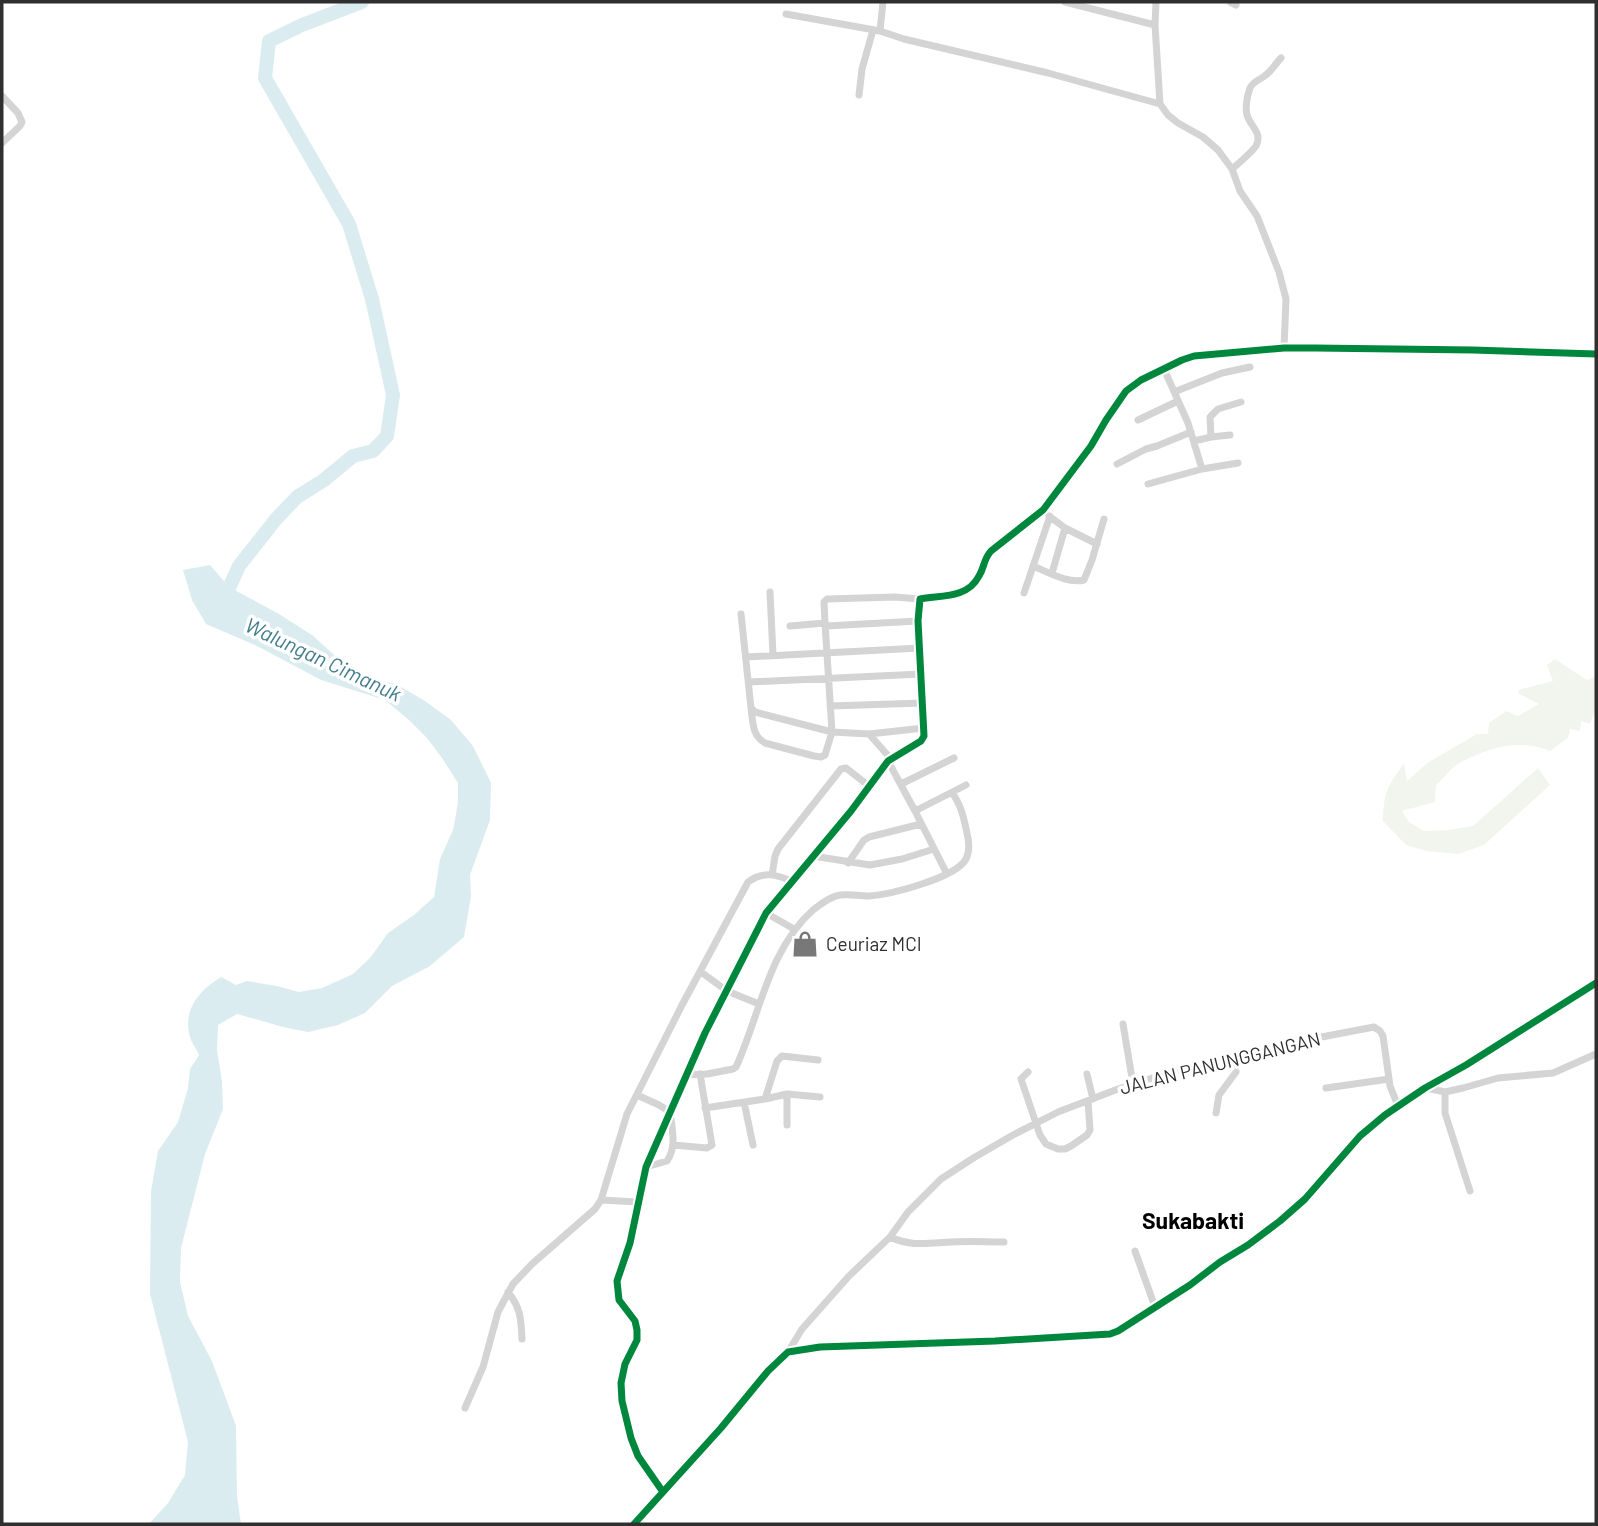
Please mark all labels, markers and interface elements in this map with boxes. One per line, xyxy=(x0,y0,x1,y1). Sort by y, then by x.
water label: Walungan Cimanuk xyxy=(242,612,406,706)
shop icon: Ceuriaz MCI xyxy=(790,929,820,959)
place label: Ceuriaz MCI xyxy=(826,932,922,955)
street label: JALAN PANUNGGANGAN xyxy=(1117,1026,1323,1099)
district label: Sukabakti xyxy=(1142,1206,1244,1234)

